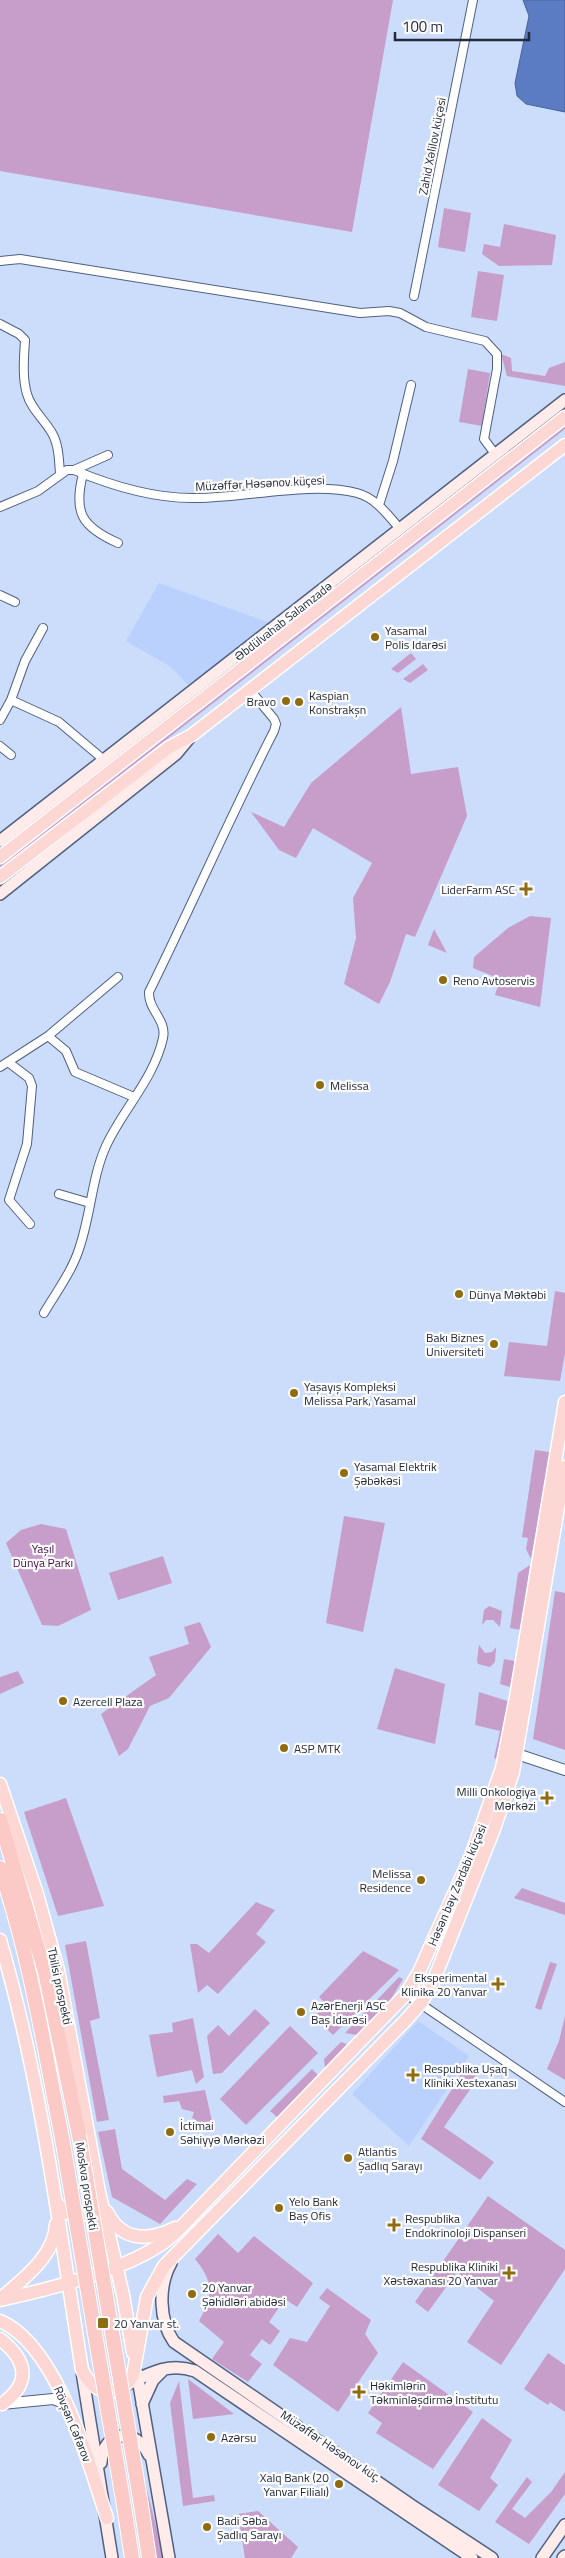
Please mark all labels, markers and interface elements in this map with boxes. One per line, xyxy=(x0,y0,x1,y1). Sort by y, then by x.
scale bar xyxy=(395,10,529,42)
text: 100 m xyxy=(402,15,443,38)
street label: Zahid Xəlilov küçəsi xyxy=(413,96,451,196)
street label: Müzəffər Həsənov küçesi xyxy=(195,470,325,496)
street label: Əbdülvahab Salamzadə xyxy=(230,576,336,665)
place label: Yasamal Polis Idarəsi xyxy=(385,621,446,654)
marker: Yasamal Polis Idarəsi xyxy=(369,631,381,643)
place label: Kaspian Konstrakşn xyxy=(309,686,366,719)
place label: Bravo xyxy=(247,692,276,711)
marker: Bravo xyxy=(280,695,292,707)
marker: Kaspian Konstrakşn xyxy=(293,696,305,708)
place label: LiderFarm ASC xyxy=(441,880,515,899)
marker: LiderFarm ASC xyxy=(519,882,533,896)
place label: Reno Avtoservis xyxy=(453,971,535,990)
marker: Reno Avtoservis xyxy=(437,974,449,986)
place label: Melissa xyxy=(330,1076,369,1095)
marker: Melissa xyxy=(314,1079,326,1091)
place label: Dünya Məktəbi xyxy=(469,1285,546,1304)
marker: Dünya Məktəbi xyxy=(453,1288,465,1300)
place label: Bakı Biznes Universiteti xyxy=(426,1328,484,1361)
marker: Bakı Biznes Universiteti xyxy=(488,1338,500,1350)
place label: Yaşayış Kompleksi Melissa Park, Yasamal xyxy=(304,1377,416,1410)
marker: Yaşayış Kompleksi Melissa Park, Yasamal xyxy=(288,1387,300,1399)
place label: Yasamal Elektrik Şəbəkəsi xyxy=(354,1457,437,1490)
marker: Yasamal Elektrik Şəbəkəsi xyxy=(338,1467,350,1479)
park label: Yaşıl Dünya Parkı xyxy=(13,1539,73,1572)
place label: Azercell Plaza xyxy=(73,1692,142,1711)
marker: Azercell Plaza xyxy=(57,1695,69,1707)
place label: ASP MTK xyxy=(294,1739,341,1758)
marker: ASP MTK xyxy=(278,1742,290,1754)
place label: Milli Onkologiya Mərkəzi xyxy=(457,1782,536,1815)
marker: Milli Onkologiya Mərkəzi xyxy=(540,1791,554,1805)
street label: Həsən bəy Zərdabi küçəsi xyxy=(423,1821,491,1949)
place label: Melissa Residence xyxy=(359,1864,411,1897)
marker: Melissa Residence xyxy=(415,1874,427,1886)
street label: Tbilisi prospekti xyxy=(43,1946,77,2026)
place label: Eksperimental Klinika 20 Yanvar xyxy=(401,1968,487,2001)
marker: Eksperimental Klinika 20 Yanvar xyxy=(491,1977,505,1991)
place label: AzərEnerji ASC Baş İdarəsi xyxy=(311,1996,386,2029)
marker: AzərEnerji ASC Baş İdarəsi xyxy=(295,2006,307,2018)
place label: Respublika Uşaq Kliniki Xestexanası xyxy=(424,2059,517,2092)
marker: Respublika Uşaq Kliniki Xestexanası xyxy=(406,2068,420,2082)
place label: İctimai Səhiyyə Mərkəzi xyxy=(180,2116,265,2149)
marker: İctimai Səhiyyə Mərkəzi xyxy=(164,2126,176,2138)
street label: Moskva prospekti xyxy=(71,2140,103,2232)
place label: Atlantis Şadlıq Sarayı xyxy=(358,2142,422,2175)
marker: Atlantis Şadlıq Sarayı xyxy=(342,2152,354,2164)
place label: Yelo Bank Baş Ofis xyxy=(289,2192,338,2225)
marker: Yelo Bank Baş Ofis xyxy=(273,2202,285,2214)
place label: Respublika Endokrinoloji Dispanseri xyxy=(405,2209,526,2242)
marker: Respublika Endokrinoloji Dispanseri xyxy=(387,2218,401,2232)
place label: Respublika Kliniki Xəstəxanası 20 Yanvar xyxy=(383,2257,498,2290)
marker: Respublika Kliniki Xəstəxanası 20 Yanvar xyxy=(502,2266,516,2280)
place label: 20 Yanvar Şəhidləri abidəsi xyxy=(202,2278,286,2311)
marker: 20 Yanvar Şəhidləri abidəsi xyxy=(186,2288,198,2300)
place label: 20 Yanvar st. xyxy=(114,2314,179,2333)
marker: 20 Yanvar st. xyxy=(96,2316,110,2330)
place label: Həkimlərin Təkminləşdirmə İnstitutu xyxy=(370,2376,498,2409)
street label: Rövşən Cəfərov xyxy=(49,2383,97,2465)
marker: Həkimlərin Təkminləşdirmə İnstitutu xyxy=(352,2385,366,2399)
street label: Müzəffər Həsənov küç. xyxy=(277,2405,385,2487)
place label: Azərsu xyxy=(221,2428,256,2447)
marker: Azərsu xyxy=(205,2431,217,2443)
place label: Xalq Bank (20 Yanvar Filialı) xyxy=(260,2468,329,2501)
marker: Xalq Bank (20 Yanvar Filialı) xyxy=(333,2478,345,2490)
place label: Badi Səba Şadlıq Sarayı xyxy=(217,2511,281,2544)
marker: Badi Səba Şadlıq Sarayı xyxy=(201,2521,213,2533)

